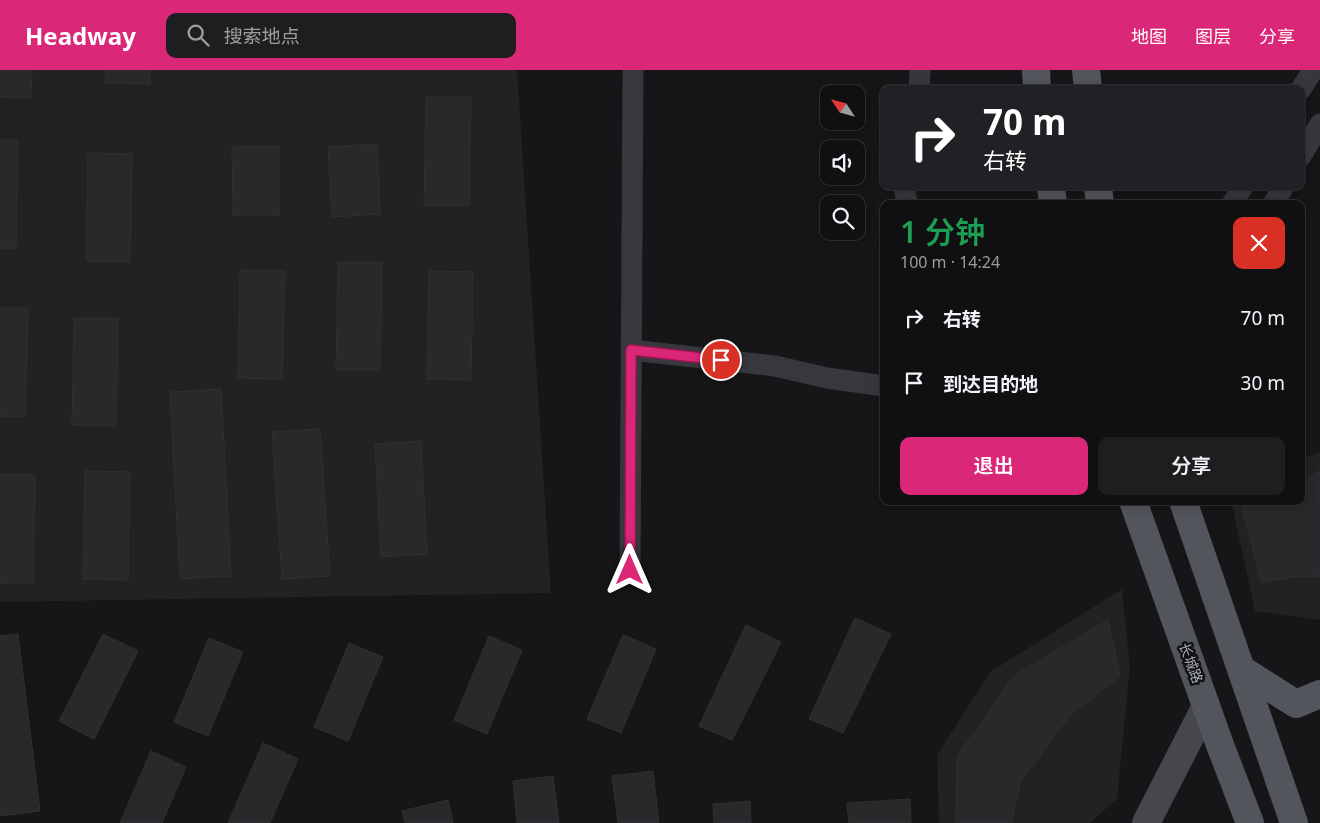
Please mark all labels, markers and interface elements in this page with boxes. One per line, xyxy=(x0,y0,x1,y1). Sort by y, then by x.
search box xyxy=(166,13,516,58)
text: Headway xyxy=(25,19,136,52)
icon: search xyxy=(184,21,212,49)
text: 搜索地点 xyxy=(224,23,300,49)
text: 地图 xyxy=(1131,24,1167,48)
text: 图层 xyxy=(1195,24,1231,48)
text: 分享 xyxy=(1259,24,1295,48)
north arrow xyxy=(820,85,865,130)
map controls xyxy=(820,85,865,240)
text: 70 m xyxy=(983,98,1066,145)
icon: right xyxy=(900,105,965,170)
button: sound xyxy=(820,140,865,185)
text: 右转 xyxy=(983,145,1027,175)
button: search xyxy=(820,195,865,240)
text: 1 分钟 xyxy=(900,211,985,252)
button: close xyxy=(1233,217,1285,269)
text: 100 m · 14:24 xyxy=(900,251,1000,273)
icon: right xyxy=(900,304,928,332)
text: 70 m xyxy=(1241,305,1285,331)
text: 右转 xyxy=(943,306,981,332)
pin xyxy=(700,339,742,381)
icon: arrive xyxy=(707,346,735,374)
icon: arrive xyxy=(900,369,928,397)
text: 30 m xyxy=(1241,370,1285,396)
text: 到达目的地 xyxy=(943,371,1038,397)
button: 退出 xyxy=(900,437,1088,495)
button: 分享 xyxy=(1098,437,1285,495)
position arrow xyxy=(603,543,655,595)
street label: 长城路 xyxy=(1175,640,1208,686)

